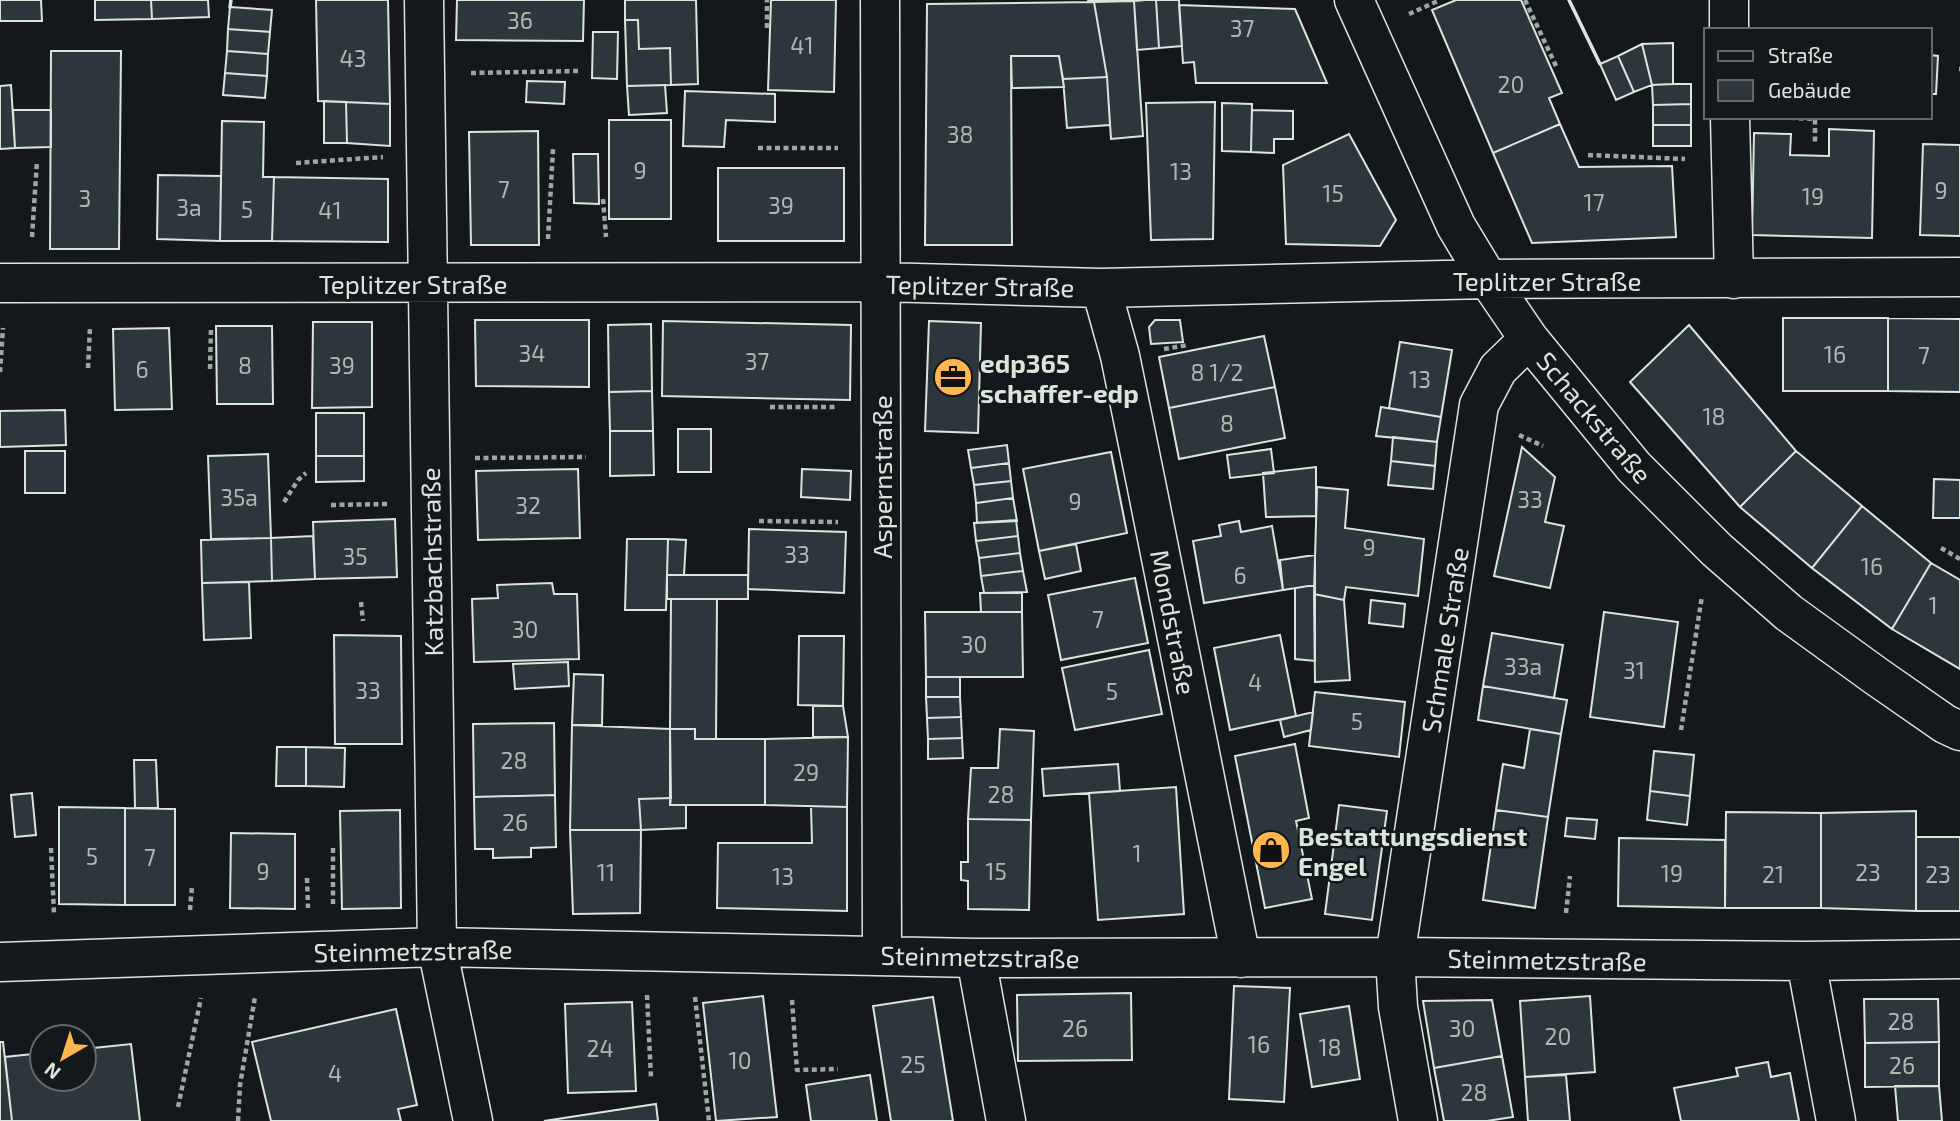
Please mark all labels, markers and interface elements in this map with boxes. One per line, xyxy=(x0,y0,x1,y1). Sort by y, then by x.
house number: 36 xyxy=(507,6,533,34)
house number: 37 xyxy=(1230,14,1254,42)
legend xyxy=(1704,28,1932,119)
house number: 41 xyxy=(790,31,814,59)
text: Straße xyxy=(1768,42,1833,67)
house number: 43 xyxy=(340,44,366,72)
house number: 20 xyxy=(1498,70,1524,98)
text: Gebäude xyxy=(1768,77,1851,102)
house number: 38 xyxy=(947,120,973,148)
house number: 9 xyxy=(633,156,647,184)
house number: 13 xyxy=(1170,157,1192,185)
house number: 7 xyxy=(498,175,510,203)
house number: 9 xyxy=(1934,176,1948,204)
house number: 15 xyxy=(1322,179,1344,207)
house number: 19 xyxy=(1802,182,1824,210)
house number: 3 xyxy=(79,184,91,212)
house number: 17 xyxy=(1584,188,1605,216)
house number: 39 xyxy=(768,191,794,219)
house number: 3a xyxy=(176,193,202,221)
house number: 5 xyxy=(241,195,253,223)
house number: 41 xyxy=(318,196,342,224)
street label: Teplitzer Straße xyxy=(1453,265,1641,296)
street label: Teplitzer Straße xyxy=(319,268,507,299)
street label: Teplitzer Straße xyxy=(885,268,1075,302)
house number: 34 xyxy=(519,339,545,367)
house number: 16 xyxy=(1824,340,1846,368)
house number: 7 xyxy=(1918,341,1930,369)
street label: Schackstraße xyxy=(1531,345,1659,489)
house number: 37 xyxy=(745,347,769,375)
place label: edp365 schaffer-edp xyxy=(980,347,1139,408)
house number: 8 xyxy=(238,351,252,379)
house number: 39 xyxy=(329,351,355,379)
house number: 6 xyxy=(135,355,149,383)
office icon: edp365 schaffer-edp xyxy=(932,356,974,398)
house number: 8 1/2 xyxy=(1190,358,1244,386)
house number: 13 xyxy=(1409,365,1431,393)
street label: Aspernstraße xyxy=(866,395,897,559)
house number: 18 xyxy=(1702,402,1726,430)
house number: 8 xyxy=(1220,409,1234,437)
street label: Katzbachstraße xyxy=(414,467,448,657)
house number: 35a xyxy=(220,483,258,511)
house number: 33 xyxy=(1517,485,1543,513)
house number: 9 xyxy=(1068,487,1082,515)
house number: 32 xyxy=(515,491,541,519)
house number: 9 xyxy=(1362,533,1376,561)
house number: 33 xyxy=(784,540,810,568)
house number: 35 xyxy=(342,542,368,570)
street label: Schmale Straße xyxy=(1414,545,1474,735)
street label: Mondstraße xyxy=(1145,547,1203,697)
house number: 16 xyxy=(1861,552,1883,580)
house number: 6 xyxy=(1233,561,1247,589)
house number: 1 xyxy=(1928,591,1938,619)
house number: 7 xyxy=(1092,605,1104,633)
house number: 30 xyxy=(512,615,538,643)
house number: 30 xyxy=(961,630,987,658)
house number: 33a xyxy=(1504,652,1542,680)
house number: 31 xyxy=(1623,656,1645,684)
house number: 4 xyxy=(1248,668,1262,696)
house number: 33 xyxy=(355,676,381,704)
house number: 5 xyxy=(1106,677,1118,705)
house number: 5 xyxy=(1351,707,1363,735)
house number: 28 xyxy=(501,746,527,774)
house number: 29 xyxy=(793,758,819,786)
house number: 28 xyxy=(988,780,1014,808)
house number: 26 xyxy=(502,808,528,836)
place label: Bestattungsdienst Engel xyxy=(1298,820,1528,881)
shop icon: Bestattungsdienst Engel xyxy=(1250,829,1292,871)
house number: 1 xyxy=(1132,839,1142,867)
house number: 5 xyxy=(86,842,98,870)
house number: 7 xyxy=(144,843,156,871)
house number: 9 xyxy=(256,857,270,885)
house number: 15 xyxy=(985,857,1007,885)
house number: 11 xyxy=(597,858,615,886)
house number: 23 xyxy=(1855,858,1881,886)
house number: 19 xyxy=(1661,859,1683,887)
house number: 21 xyxy=(1762,860,1784,888)
house number: 23 xyxy=(1925,860,1951,888)
house number: 13 xyxy=(772,862,794,890)
street label: Steinmetzstraße xyxy=(313,933,513,967)
street label: Steinmetzstraße xyxy=(880,939,1080,973)
street label: Steinmetzstraße xyxy=(1447,942,1647,976)
house number: 28 xyxy=(1888,1007,1914,1035)
house number: 26 xyxy=(1062,1014,1088,1042)
house number: 30 xyxy=(1449,1014,1475,1042)
house number: 20 xyxy=(1545,1022,1571,1050)
north arrow xyxy=(28,1023,98,1093)
house number: 16 xyxy=(1248,1030,1270,1058)
house number: 18 xyxy=(1318,1033,1342,1061)
house number: 24 xyxy=(586,1034,614,1062)
house number: 10 xyxy=(728,1046,752,1074)
house number: 25 xyxy=(900,1050,926,1078)
house number: 26 xyxy=(1889,1051,1915,1079)
text: N xyxy=(39,1058,65,1085)
house number: 4 xyxy=(328,1059,342,1087)
house number: 28 xyxy=(1461,1078,1487,1106)

